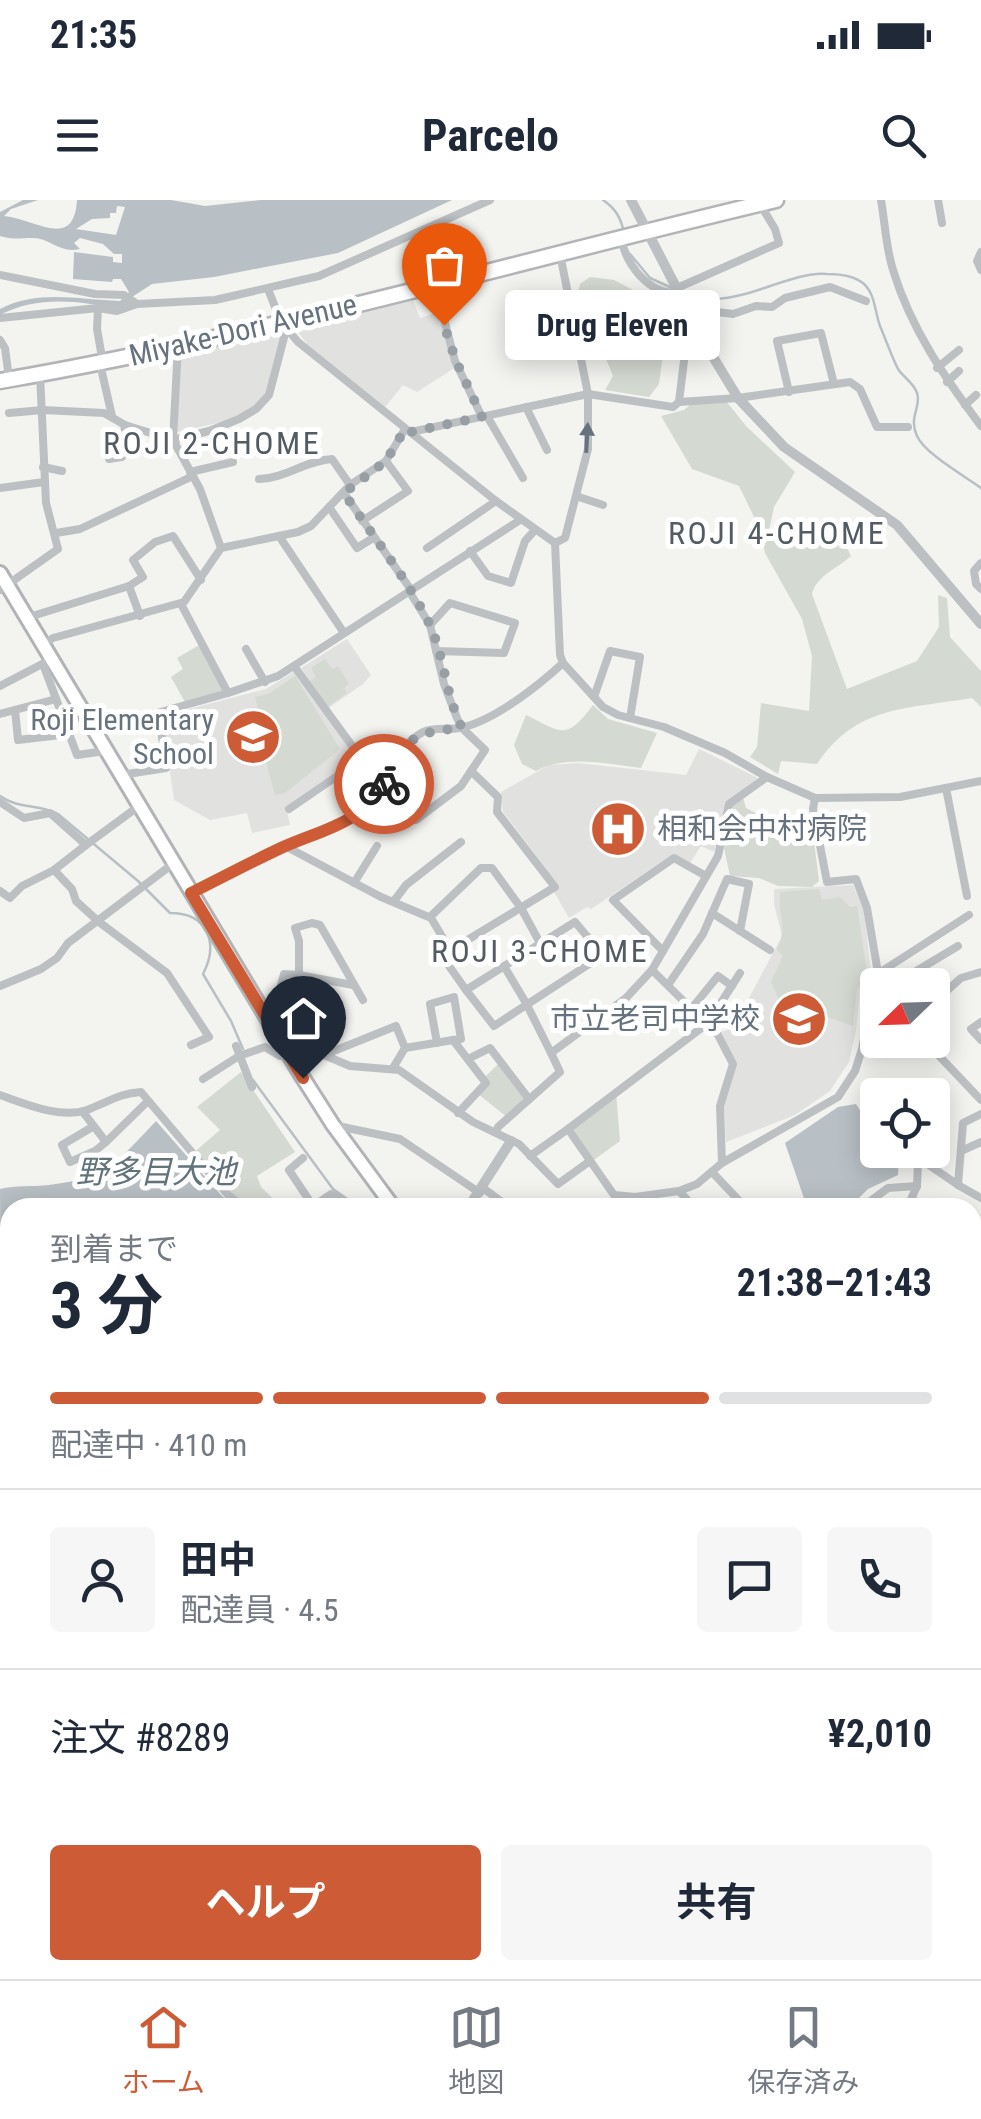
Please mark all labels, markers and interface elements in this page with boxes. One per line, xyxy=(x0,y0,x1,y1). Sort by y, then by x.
text: 21:35 xyxy=(50,13,137,57)
icon: menu xyxy=(50,108,105,163)
icon: search xyxy=(876,108,931,163)
text: Parcelo xyxy=(422,109,559,162)
pin xyxy=(402,223,487,326)
icon: bag xyxy=(417,238,472,293)
street label: Miyake-Dori Avenue xyxy=(126,286,360,373)
callout: Drug Eleven xyxy=(504,290,719,360)
text: Drug Eleven xyxy=(537,306,688,344)
one-way arrow xyxy=(579,421,595,453)
district label: ROJI 2-CHOME xyxy=(103,424,321,462)
district label: ROJI 4-CHOME xyxy=(668,514,886,552)
place label: Roji Elementary School xyxy=(30,702,214,771)
school or university icon: Roji Elementary School xyxy=(223,707,283,767)
courier xyxy=(334,734,434,834)
icon: bike xyxy=(357,757,412,812)
hospital icon: 相和会中村病院 xyxy=(588,799,648,859)
place label: 相和会中村病院 xyxy=(657,811,867,846)
district label: ROJI 3-CHOME xyxy=(431,932,649,970)
north arrow xyxy=(860,968,950,1058)
map controls xyxy=(860,968,950,1168)
pin xyxy=(261,976,346,1079)
school or university icon: 市立老司中学校 xyxy=(769,989,829,1049)
icon: home xyxy=(276,991,331,1046)
place label: 市立老司中学校 xyxy=(550,1001,760,1036)
button: locate xyxy=(860,1078,950,1168)
water label: 野多目大池 xyxy=(76,1153,239,1191)
text: 到着まで xyxy=(50,1230,178,1268)
text: 21:38–21:43 xyxy=(737,1261,932,1305)
text: 3 分 xyxy=(50,1268,163,1344)
text: 配達中 · 410 m xyxy=(50,1426,247,1464)
button: person xyxy=(50,1527,155,1632)
button: chat xyxy=(697,1527,802,1632)
button: phone xyxy=(827,1527,932,1632)
text: 田中 xyxy=(180,1538,256,1582)
text: 配達員 · 4.5 xyxy=(180,1591,339,1629)
text: ¥2,010 xyxy=(828,1712,932,1756)
text: 注文 #8289 xyxy=(50,1716,231,1760)
button: ヘルプ xyxy=(50,1845,481,1960)
button: 共有 xyxy=(501,1845,932,1960)
tab: ホーム xyxy=(122,2000,205,2100)
tab: 地図 xyxy=(448,2000,504,2100)
tab: 保存済み xyxy=(747,2000,859,2100)

